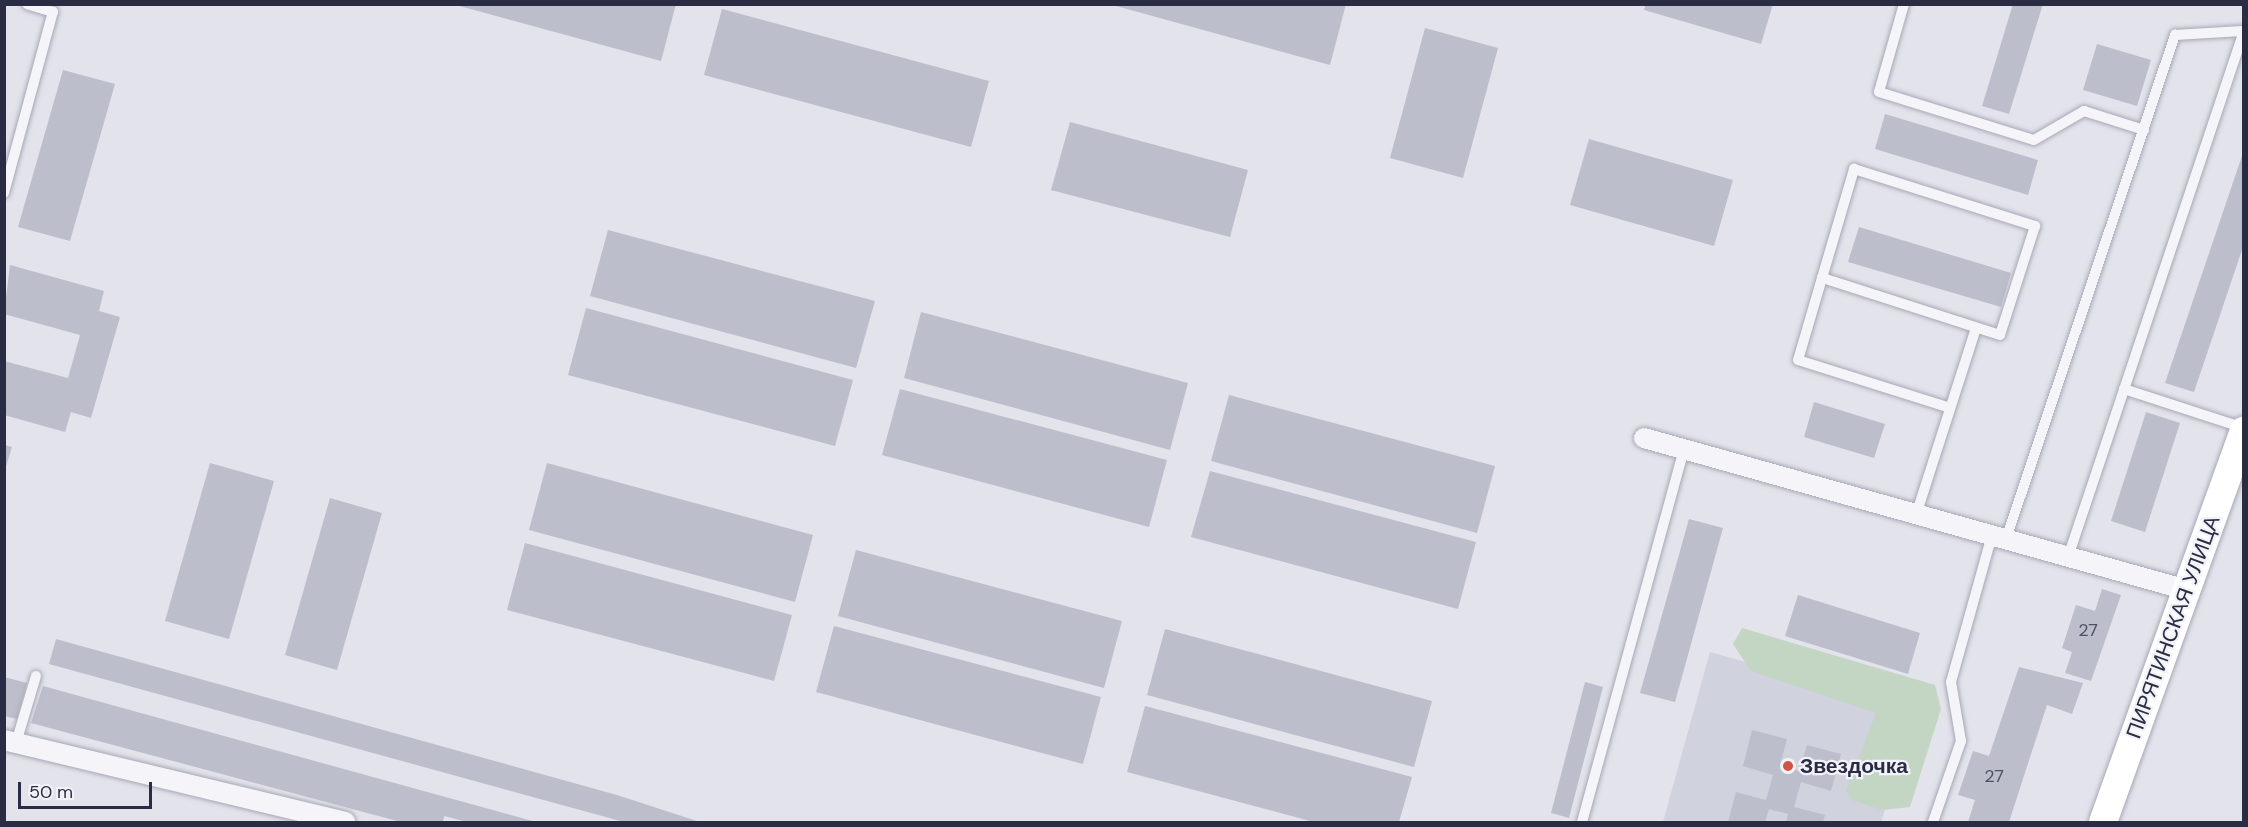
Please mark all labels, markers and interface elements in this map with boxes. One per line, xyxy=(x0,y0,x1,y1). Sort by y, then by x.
street label: ПИРЯТИНСКАЯ УЛИЦА xyxy=(2121,512,2225,742)
house number: 27 xyxy=(2078,619,2098,641)
place label: Звездочка xyxy=(1800,753,1908,779)
marker: Звездочка xyxy=(1781,759,1795,773)
house number: 27 xyxy=(1984,765,2004,787)
scale bar xyxy=(21,770,154,808)
text: 50 m xyxy=(29,780,73,804)

